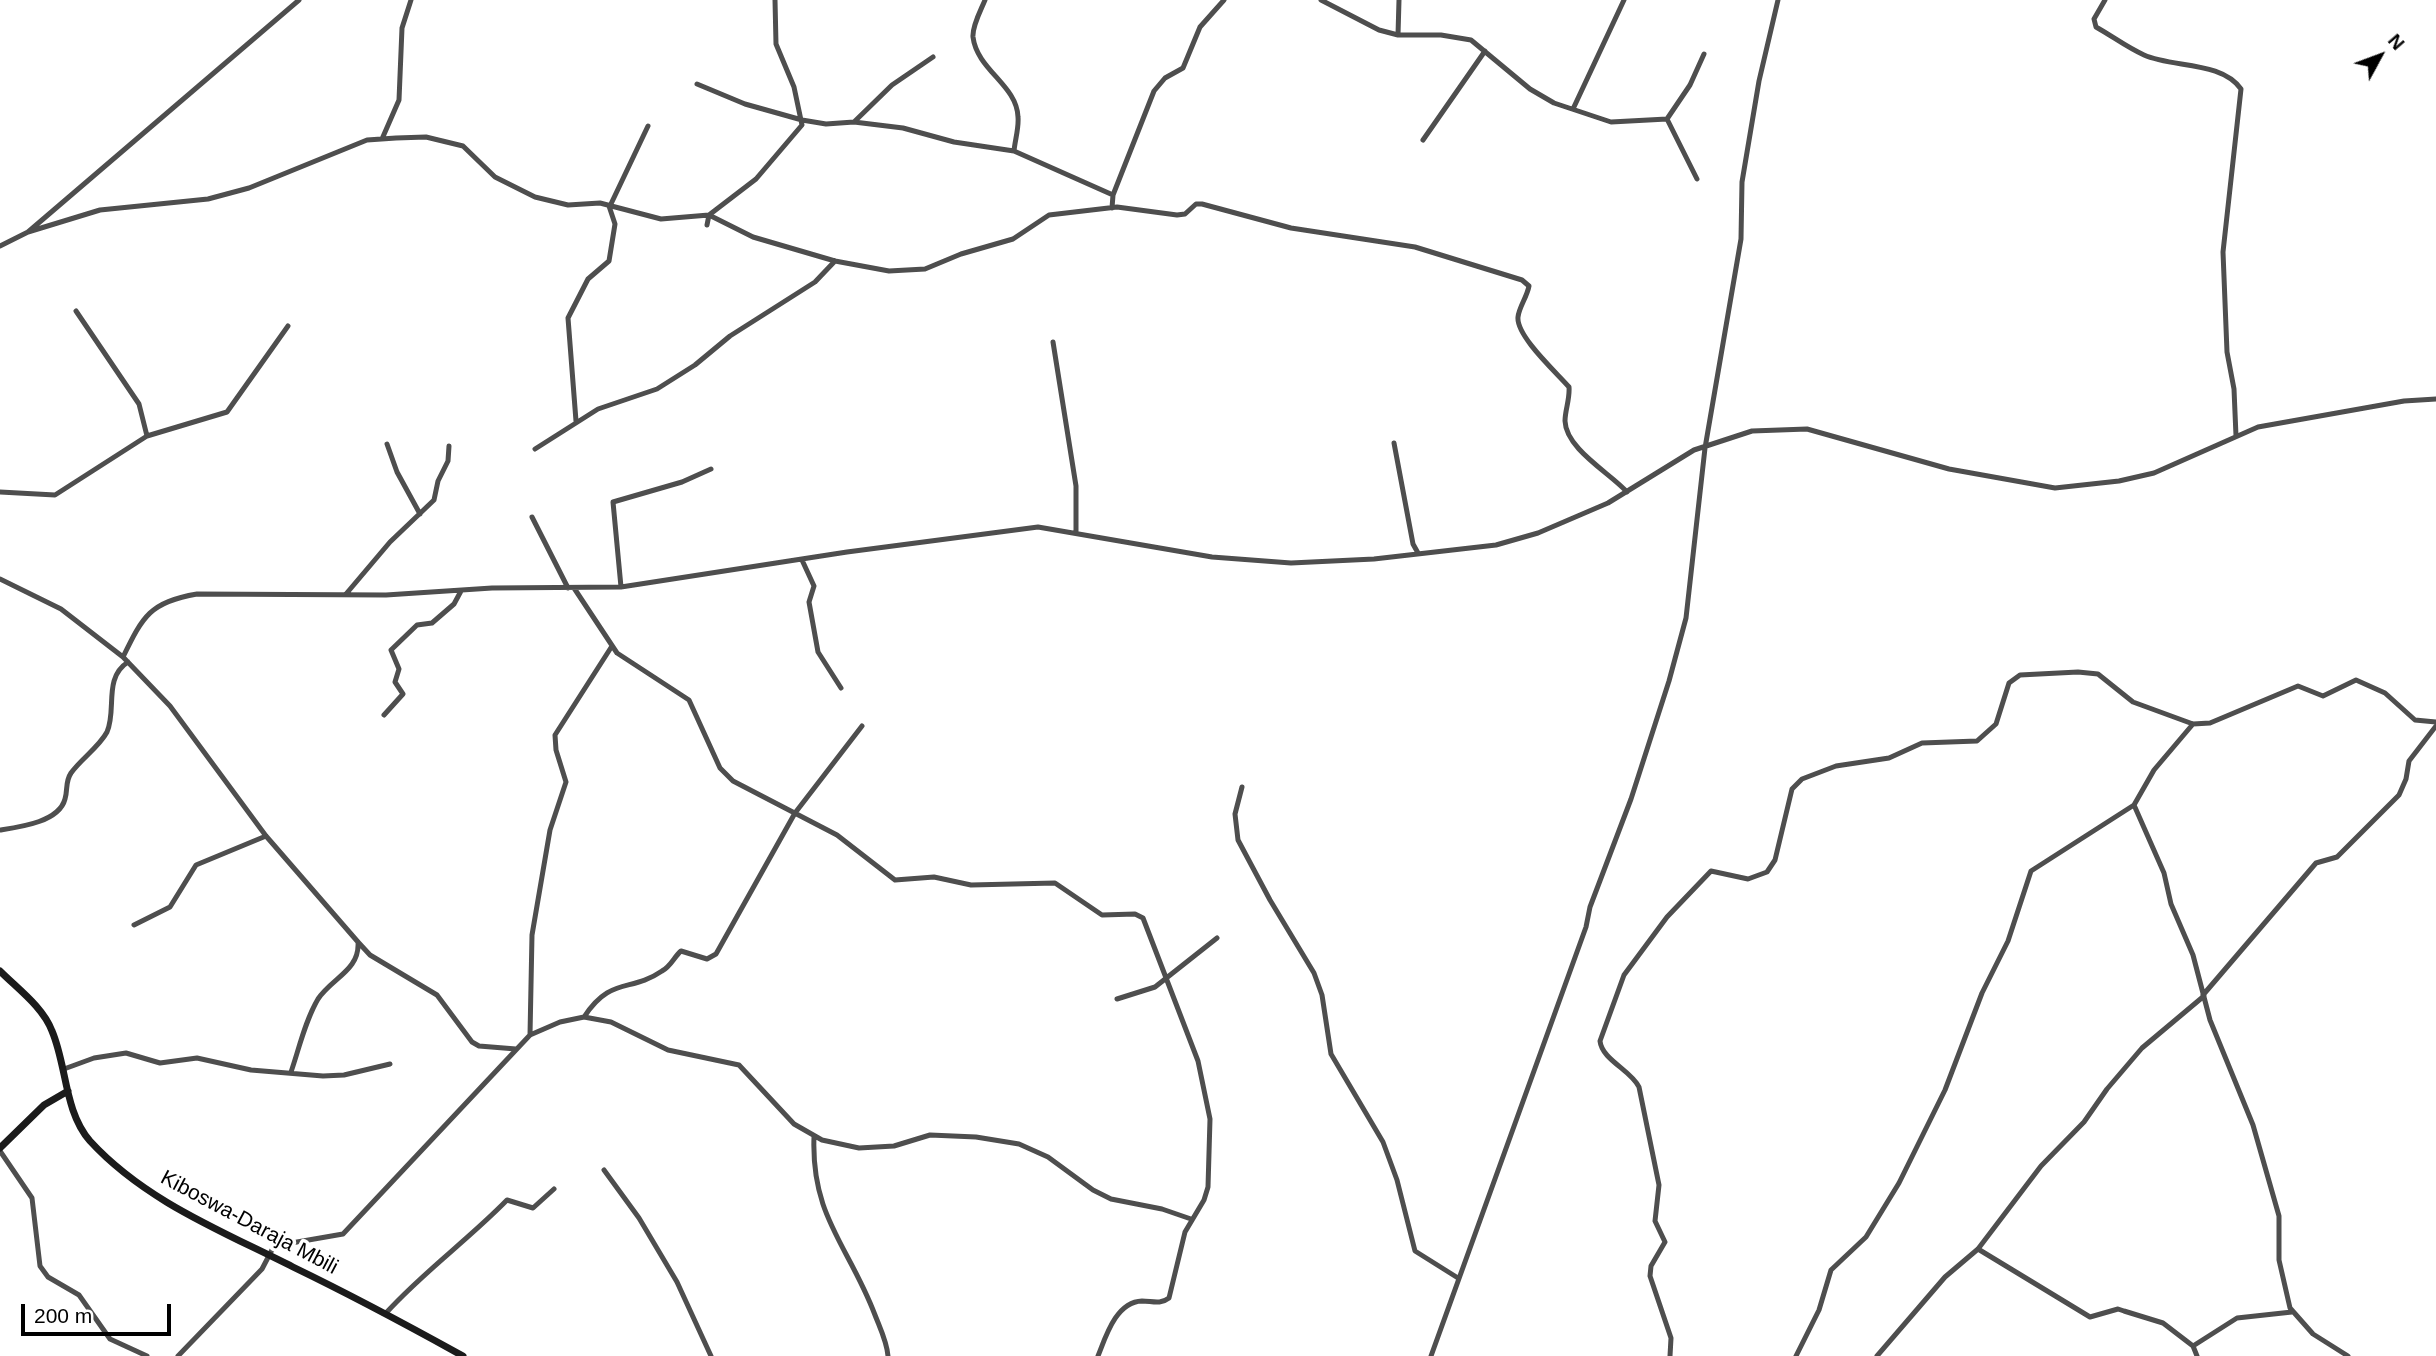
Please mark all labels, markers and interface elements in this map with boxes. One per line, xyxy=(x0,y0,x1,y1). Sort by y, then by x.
north arrow xyxy=(2345,21,2415,91)
text: N xyxy=(2384,30,2409,54)
street label: Kiboswa-Daraja Mbili xyxy=(156,1166,342,1280)
scale bar xyxy=(24,1290,175,1334)
text: 200 m xyxy=(34,1304,92,1327)

